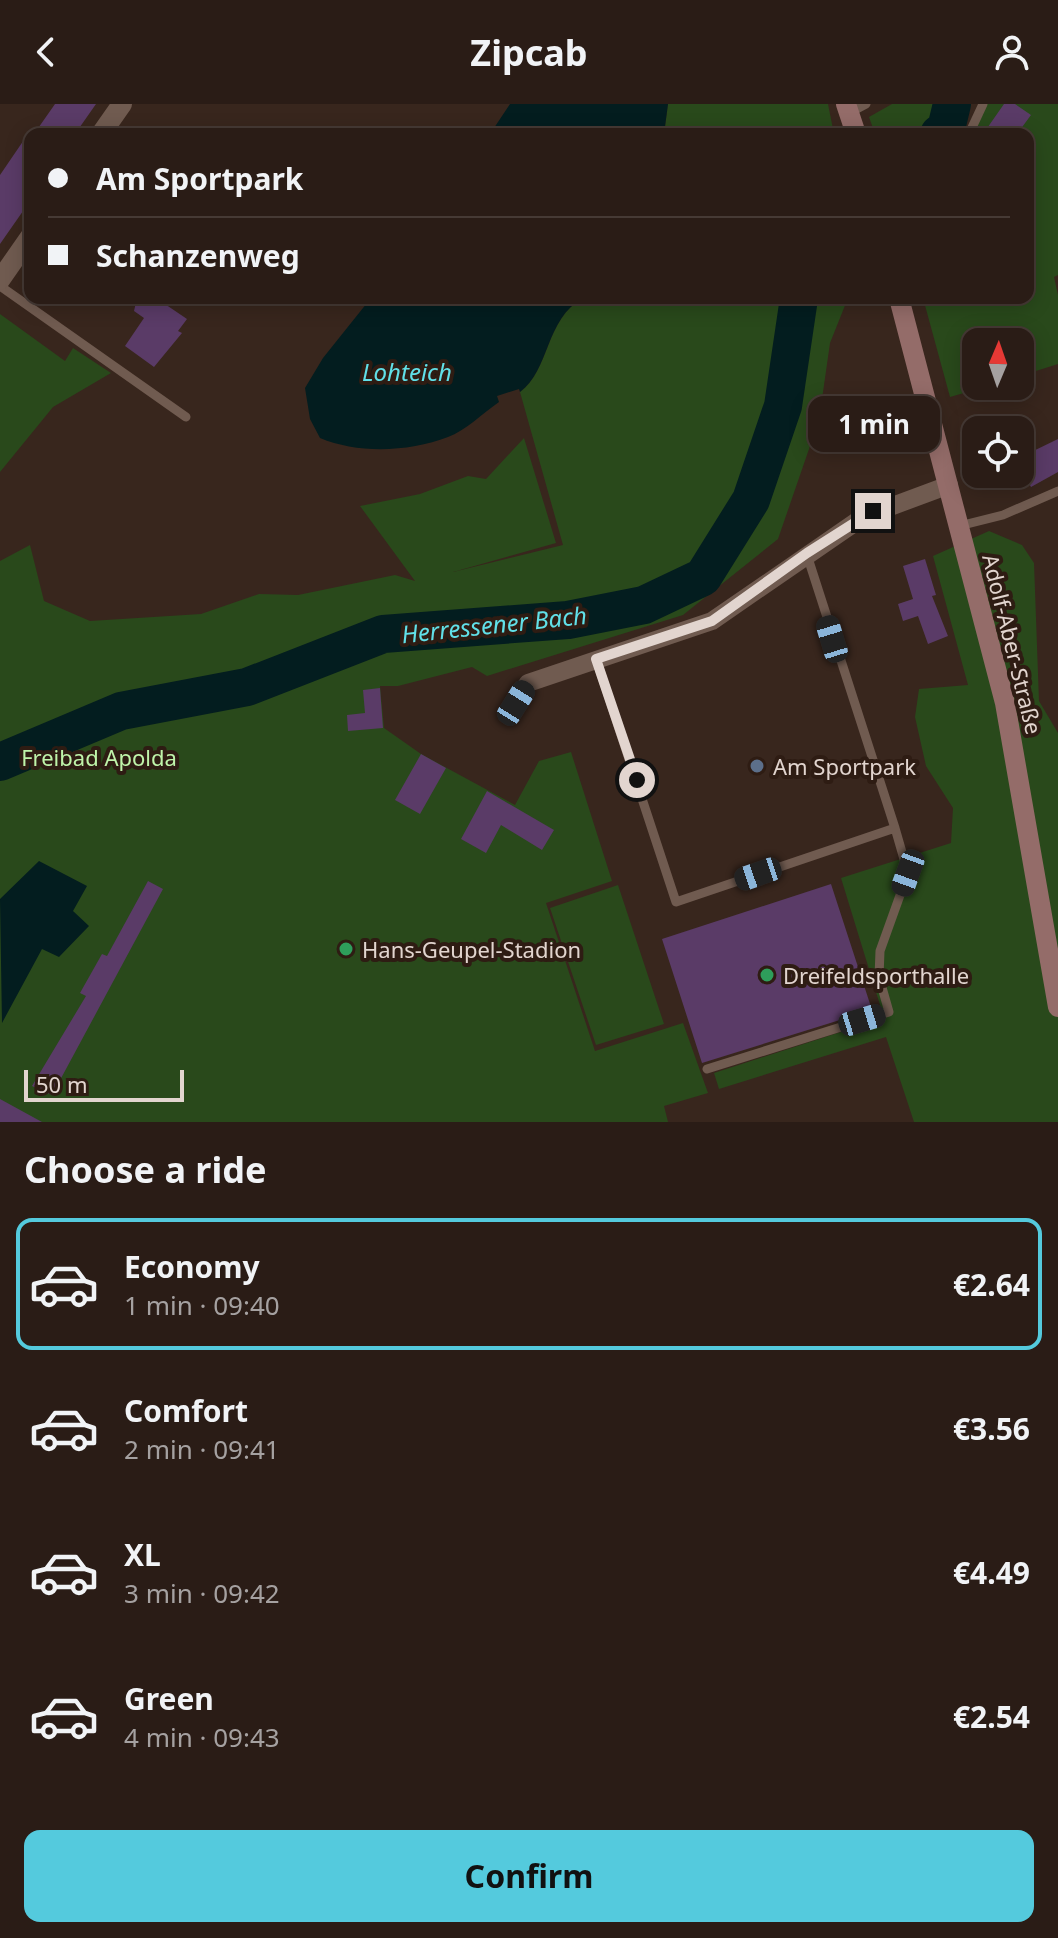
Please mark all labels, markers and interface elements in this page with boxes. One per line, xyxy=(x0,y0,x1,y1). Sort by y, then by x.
text: Zipcab xyxy=(470,28,588,77)
icon: back xyxy=(24,30,68,74)
icon: person xyxy=(990,30,1034,74)
text: Am Sportpark xyxy=(96,158,303,199)
text: Schanzenweg xyxy=(96,235,300,276)
north arrow xyxy=(962,328,1034,400)
map controls xyxy=(962,328,1034,488)
water label: Lohteich xyxy=(362,355,452,388)
callout: 1 min xyxy=(807,395,939,451)
text: 1 min xyxy=(838,406,910,442)
button: locate xyxy=(962,416,1034,488)
route end xyxy=(855,493,891,529)
street label: Adolf-Aber-Straße xyxy=(976,551,1050,737)
water label: Herressener Bach xyxy=(400,598,588,650)
car xyxy=(814,613,850,665)
car xyxy=(493,676,539,730)
park label: Freibad Apolda xyxy=(21,742,177,772)
place label: Am Sportpark xyxy=(773,751,916,781)
marker: Am Sportpark xyxy=(748,757,766,775)
route start xyxy=(619,762,655,798)
car xyxy=(889,846,927,900)
car xyxy=(731,855,785,893)
place label: Hans-Geupel-Stadion xyxy=(362,934,581,964)
marker: Hans-Geupel-Stadion xyxy=(337,940,355,958)
place label: Dreifeldsporthalle xyxy=(783,960,969,990)
marker: Dreifeldsporthalle xyxy=(758,966,776,984)
car xyxy=(836,1002,888,1038)
scale bar xyxy=(24,1066,184,1102)
text: 50 m xyxy=(36,1069,87,1099)
text: Choose a ride xyxy=(24,1145,266,1194)
text: Economy xyxy=(124,1246,260,1287)
icon: car xyxy=(28,1248,100,1320)
text: €2.64 xyxy=(953,1264,1030,1305)
text: 1 min · 09:40 xyxy=(124,1287,280,1323)
text: Comfort xyxy=(124,1390,248,1431)
icon: car xyxy=(28,1392,100,1464)
text: €3.56 xyxy=(953,1408,1030,1449)
text: 2 min · 09:41 xyxy=(124,1431,280,1467)
text: XL xyxy=(124,1534,161,1575)
icon: car xyxy=(28,1536,100,1608)
text: €4.49 xyxy=(953,1552,1030,1593)
text: 3 min · 09:42 xyxy=(124,1575,280,1611)
text: Green xyxy=(124,1678,214,1719)
icon: car xyxy=(28,1680,100,1752)
text: €2.54 xyxy=(953,1696,1030,1737)
text: 4 min · 09:43 xyxy=(124,1719,280,1755)
button: Confirm xyxy=(24,1830,1034,1922)

